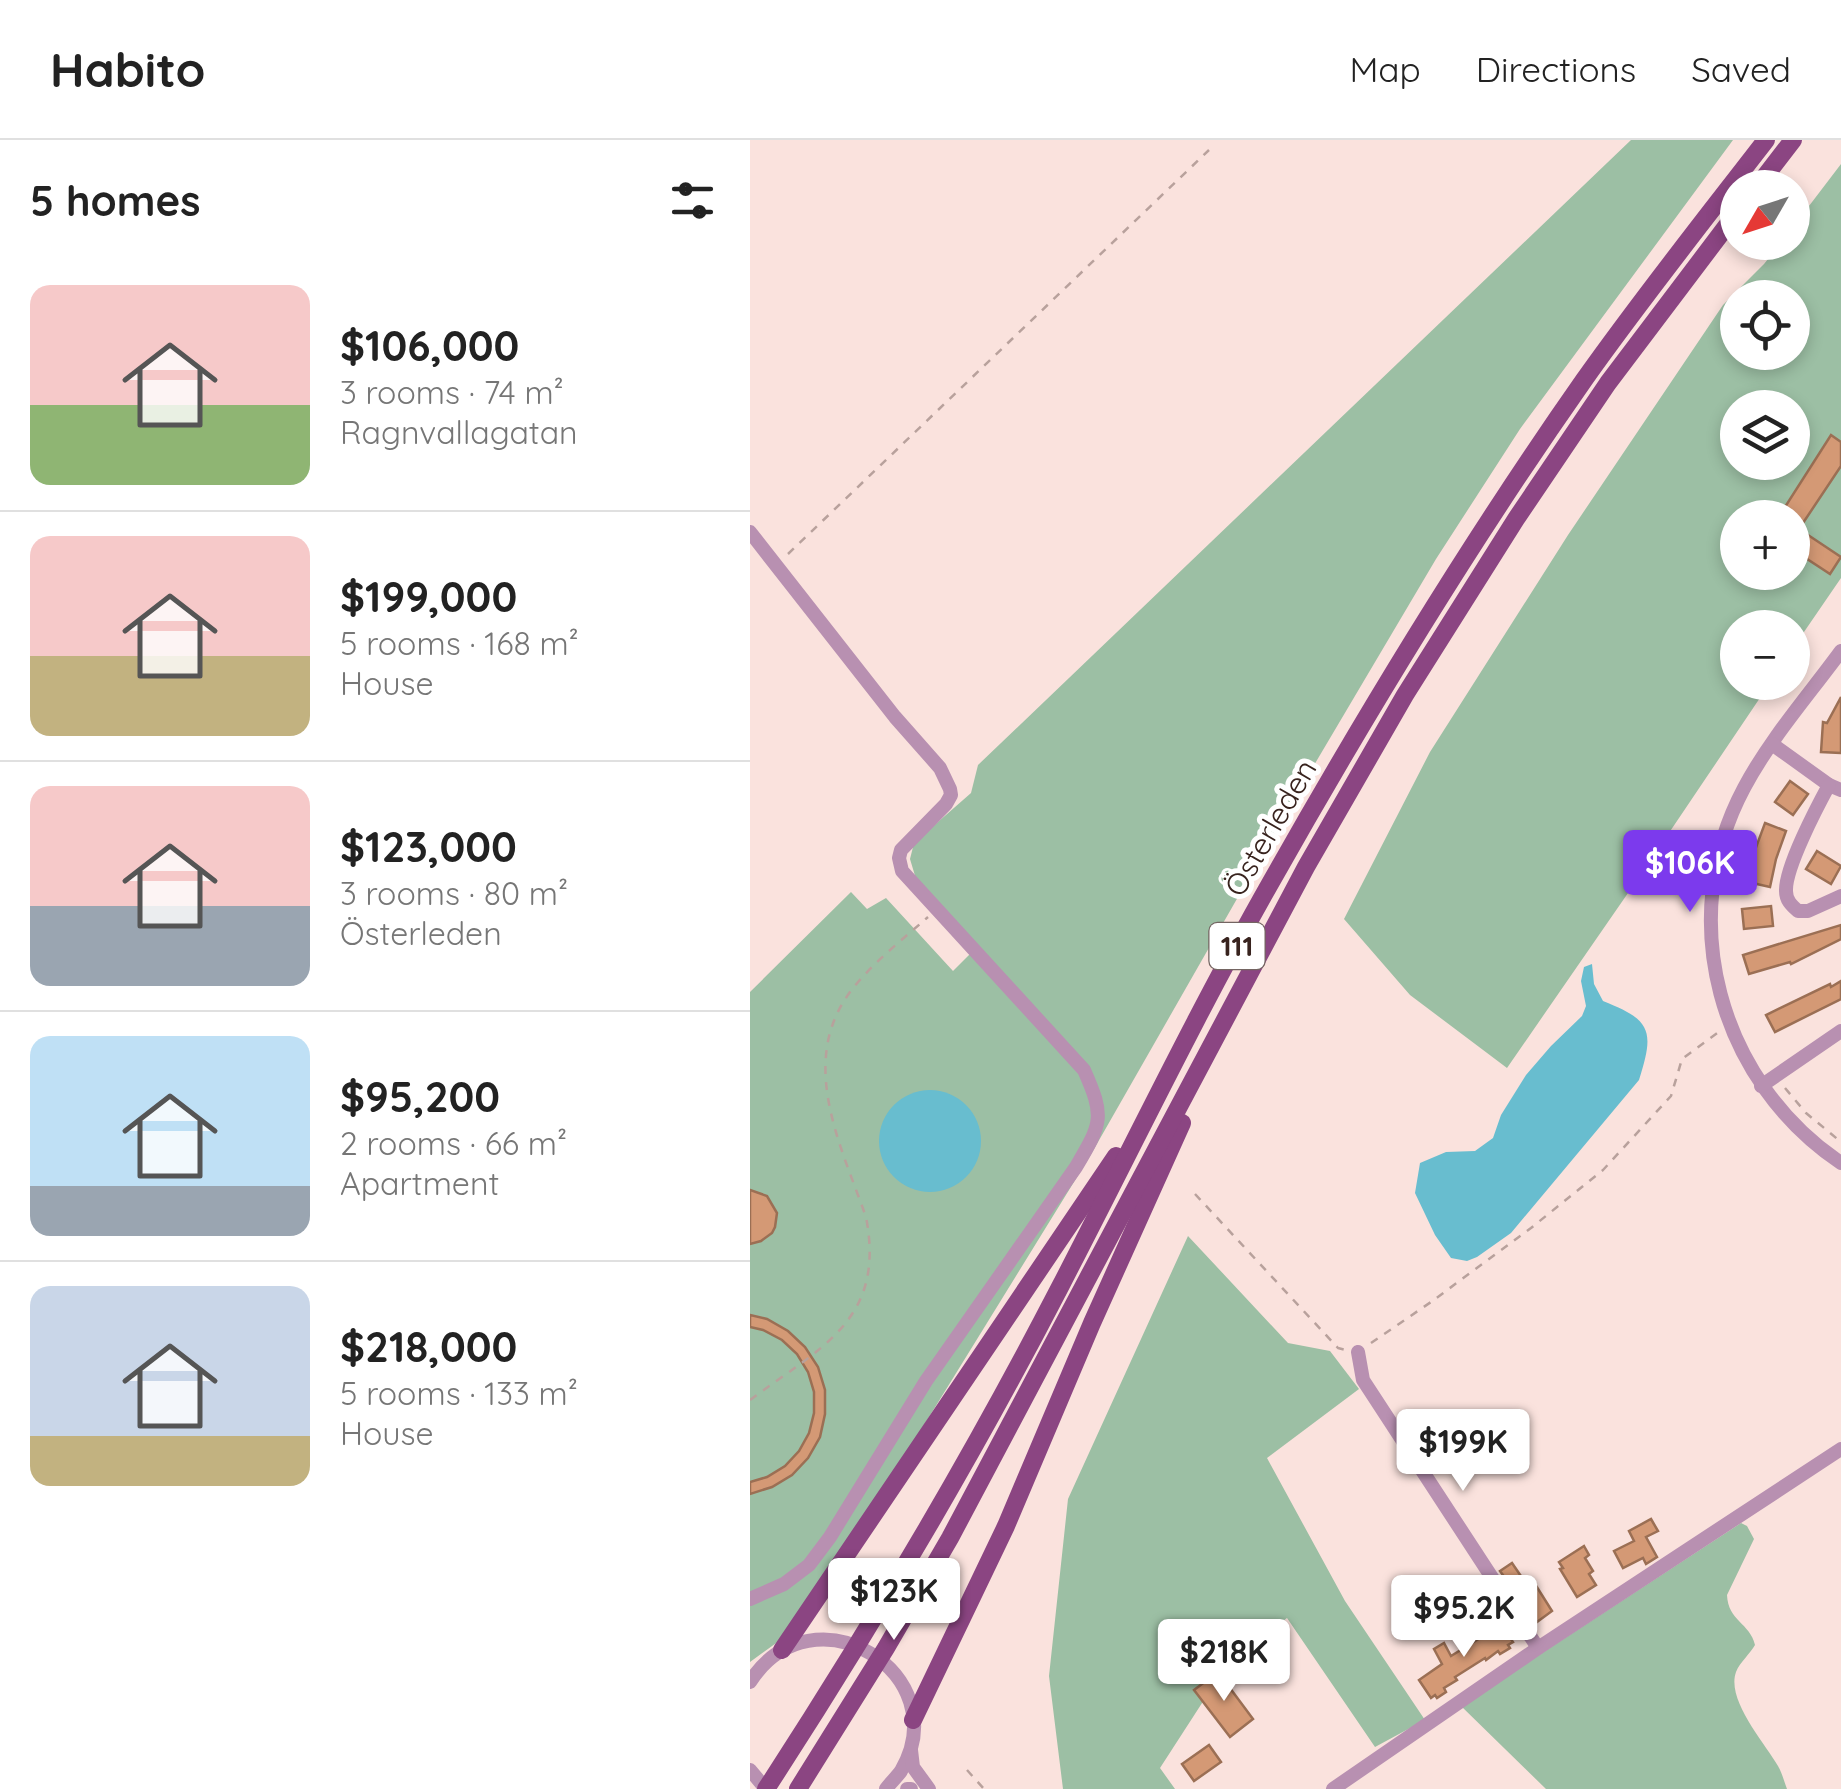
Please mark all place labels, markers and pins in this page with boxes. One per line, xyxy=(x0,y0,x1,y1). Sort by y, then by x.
pin: $106K xyxy=(1620,830,1760,915)
pin: $199K xyxy=(1393,1409,1533,1494)
pin: $123K xyxy=(824,1558,964,1643)
pin: $95.2K xyxy=(1383,1575,1545,1660)
pin: $218K xyxy=(1154,1619,1294,1704)

